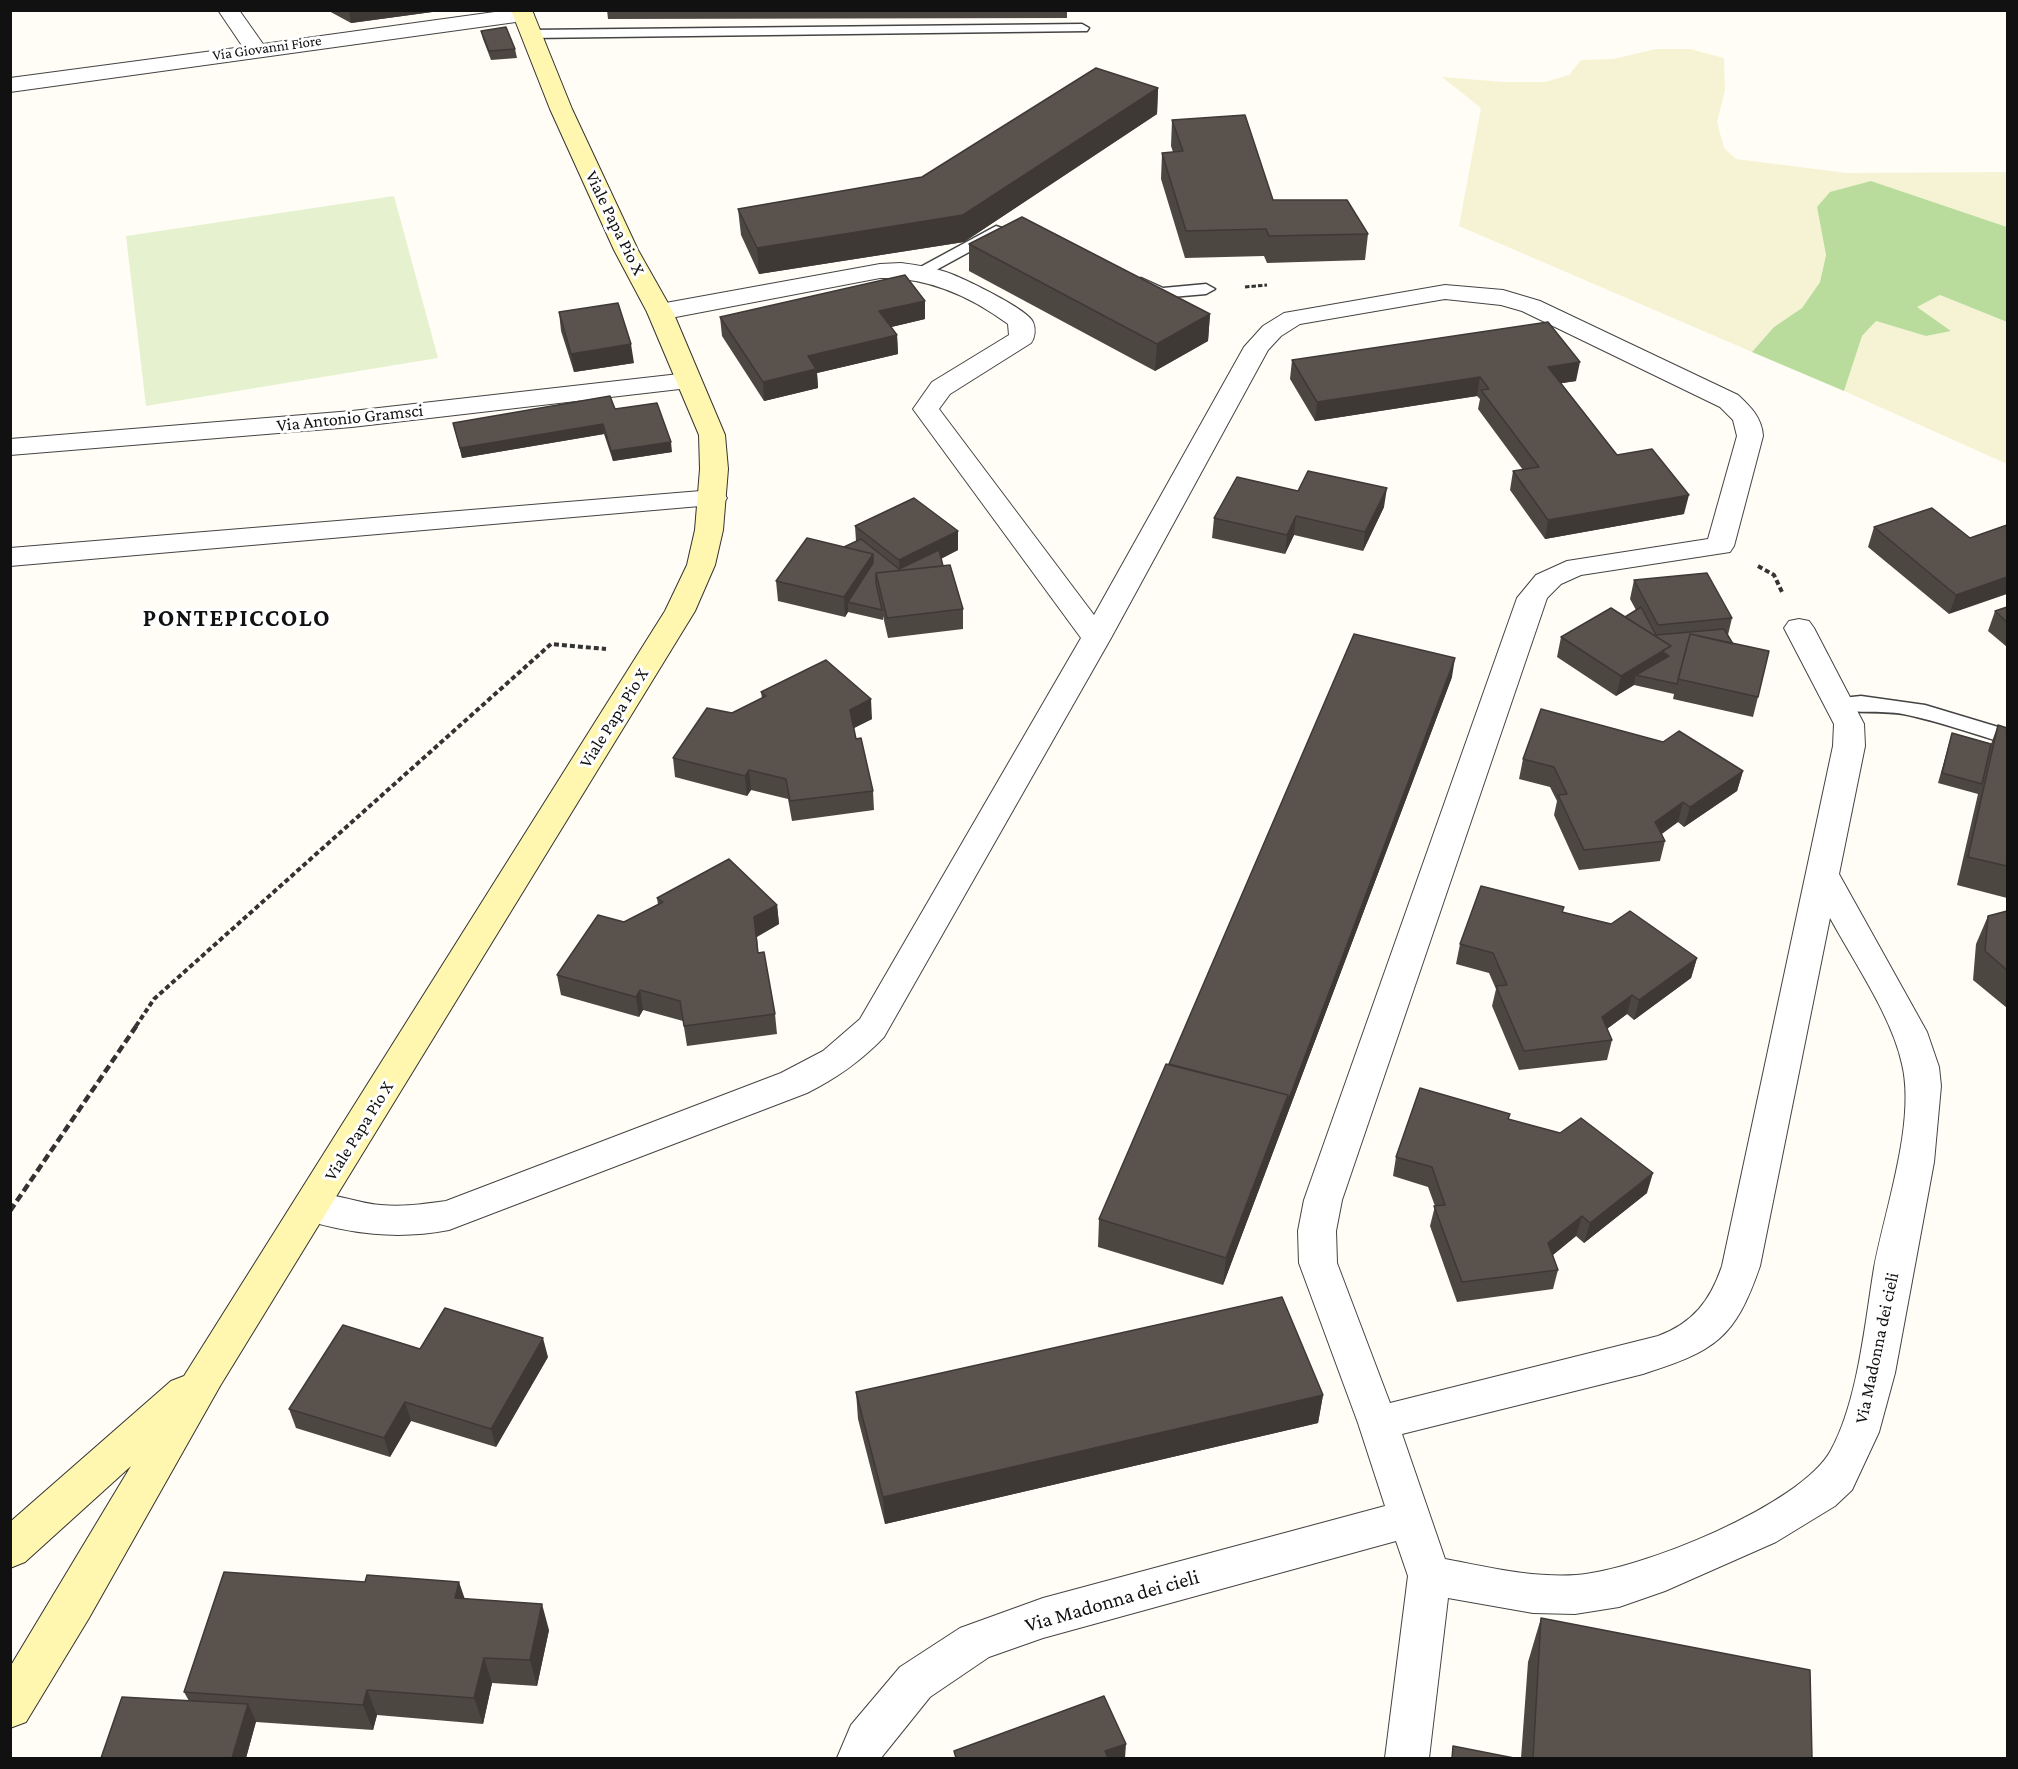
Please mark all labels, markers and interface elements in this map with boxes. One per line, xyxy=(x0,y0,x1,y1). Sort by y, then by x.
street label: Via Giovanni Fiore xyxy=(211,31,323,65)
street label: Viale Papa Pio X xyxy=(580,167,650,279)
street label: Via Antonio Gramsci xyxy=(276,400,424,436)
district label: PONTEPICCOLO xyxy=(143,605,331,633)
street label: Viale Papa Pio X xyxy=(575,664,653,772)
street label: Viale Papa Pio X xyxy=(320,1077,398,1185)
street label: Via Madonna dei cieli xyxy=(1850,1270,1904,1426)
street label: Via Madonna dei cieli xyxy=(1022,1564,1202,1638)

